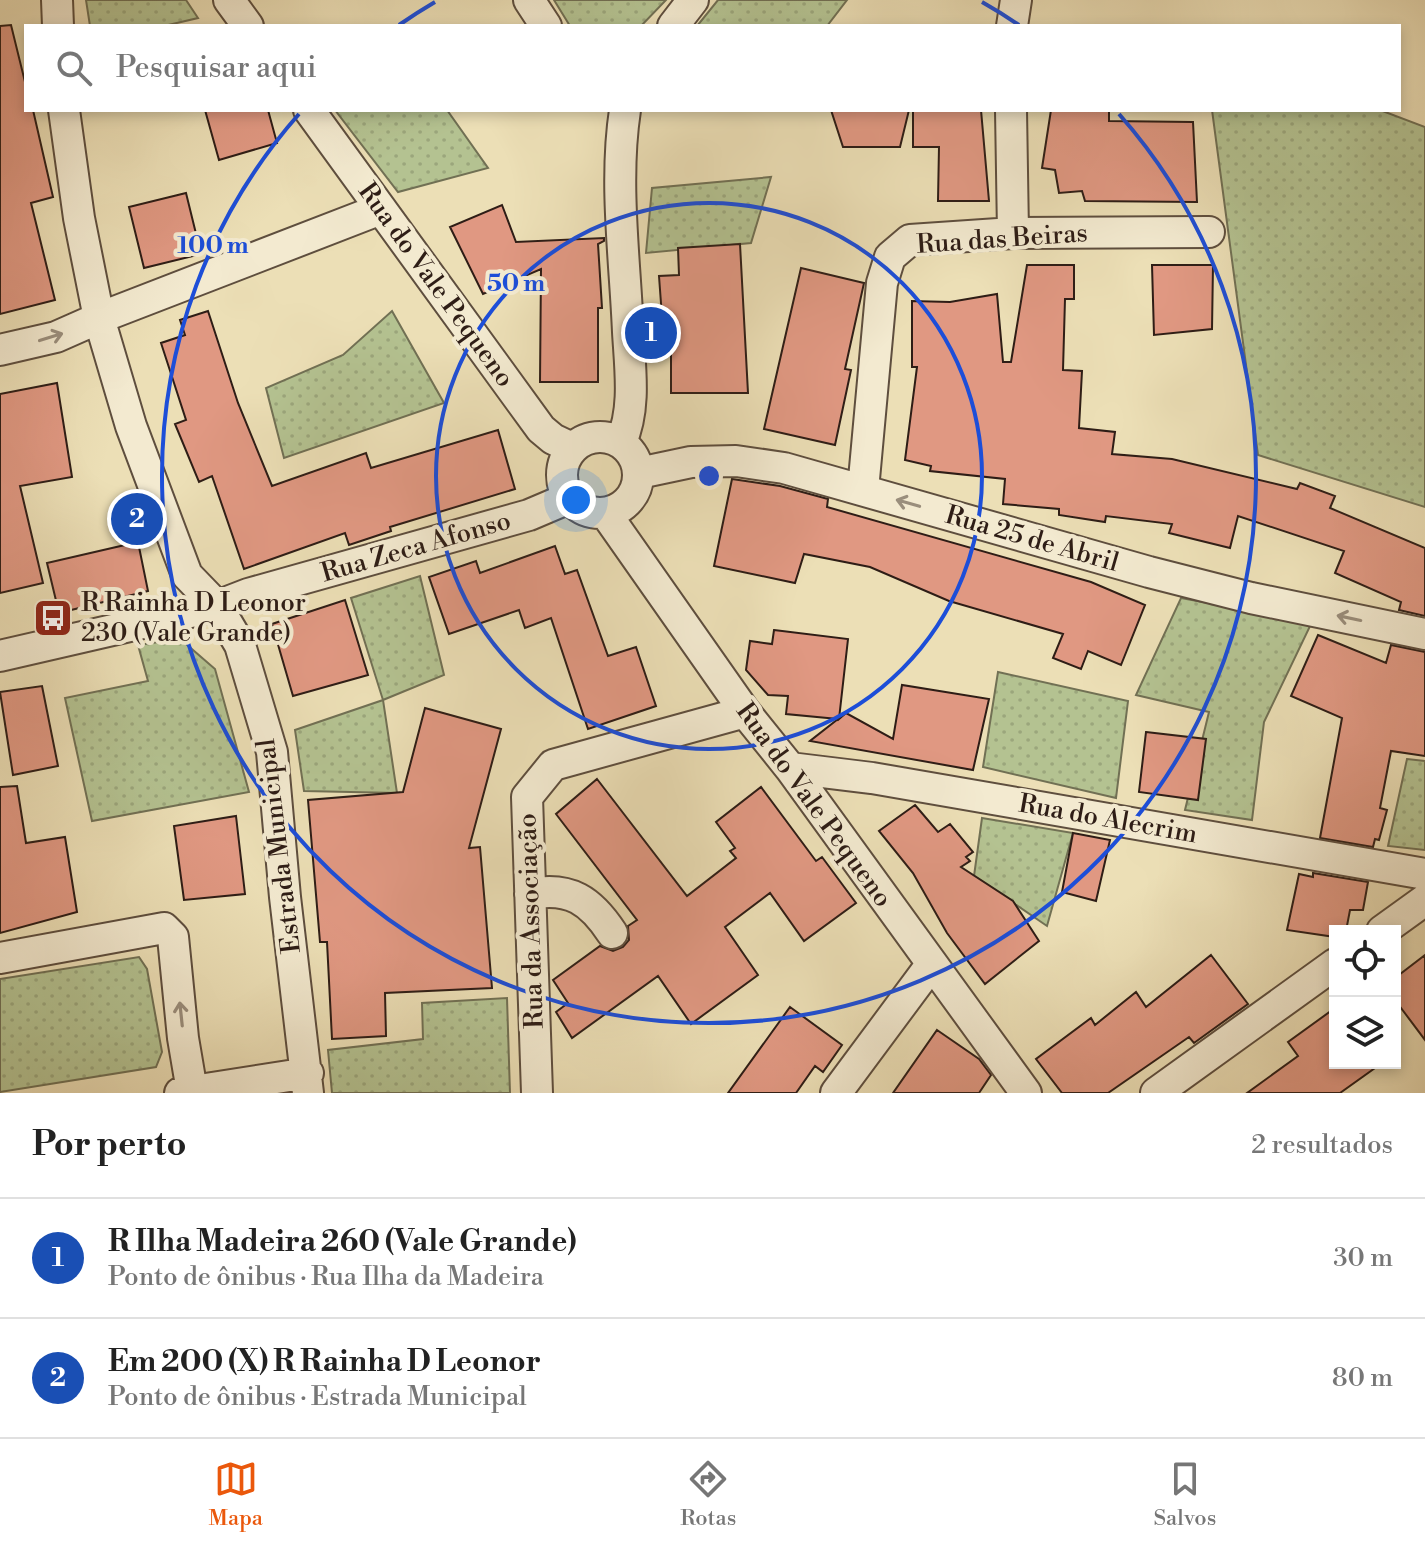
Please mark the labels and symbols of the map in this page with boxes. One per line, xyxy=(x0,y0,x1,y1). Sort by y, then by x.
street label: Rua do Vale Pequeno xyxy=(351,176,521,394)
street label: Rua das Beiras xyxy=(915,217,1089,261)
text: 100 m xyxy=(177,231,249,261)
text: 50 m xyxy=(487,269,545,299)
pin: 1 xyxy=(625,303,677,363)
one-way arrow xyxy=(37,329,63,344)
centre of rings xyxy=(695,462,723,490)
your location xyxy=(556,480,596,520)
pin: 2 xyxy=(111,489,163,549)
one-way arrow xyxy=(895,495,921,510)
street label: Rua 25 de Abril xyxy=(941,499,1123,579)
street label: Rua Zeca Afonso xyxy=(317,505,515,589)
place label: R Rainha D Leonor 230 (Vale Grande) xyxy=(81,587,306,649)
bus stop icon: R Rainha D Leonor 230 (Vale Grande) xyxy=(32,597,74,639)
one-way arrow xyxy=(1336,610,1362,625)
street label: Rua do Vale Pequeno xyxy=(729,696,899,914)
street label: Estrada Municipal xyxy=(250,737,308,955)
street label: Rua do Alecrim xyxy=(1016,788,1200,851)
street label: Rua da Associação xyxy=(511,813,551,1029)
one-way arrow xyxy=(173,1001,188,1028)

